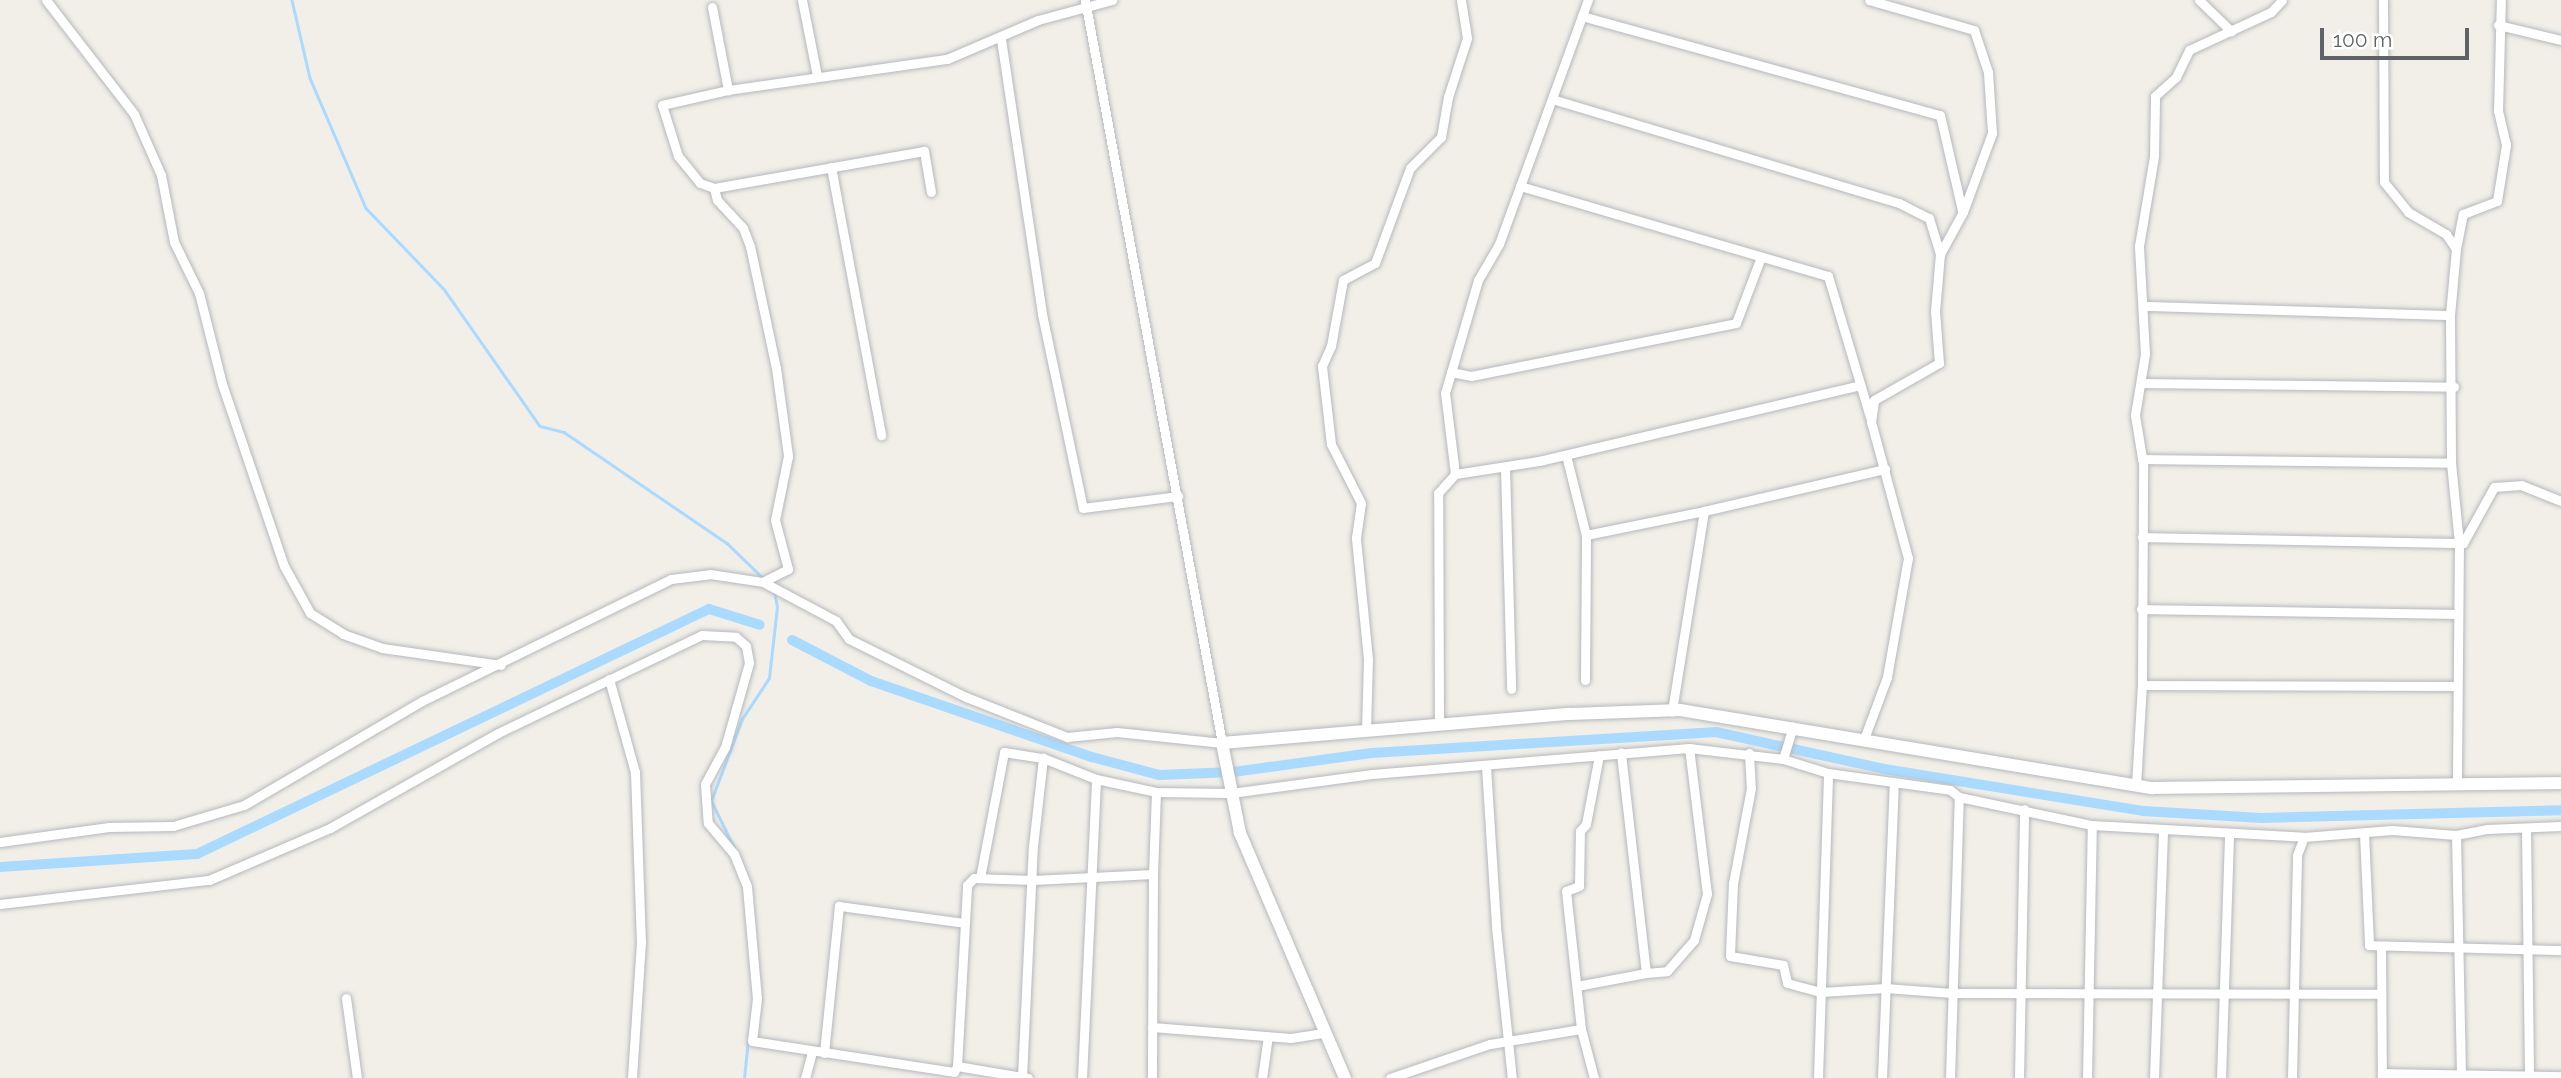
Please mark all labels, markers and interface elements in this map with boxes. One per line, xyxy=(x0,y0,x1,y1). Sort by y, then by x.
scale bar xyxy=(2323,14,2472,58)
text: 100 m xyxy=(2333,27,2392,52)

